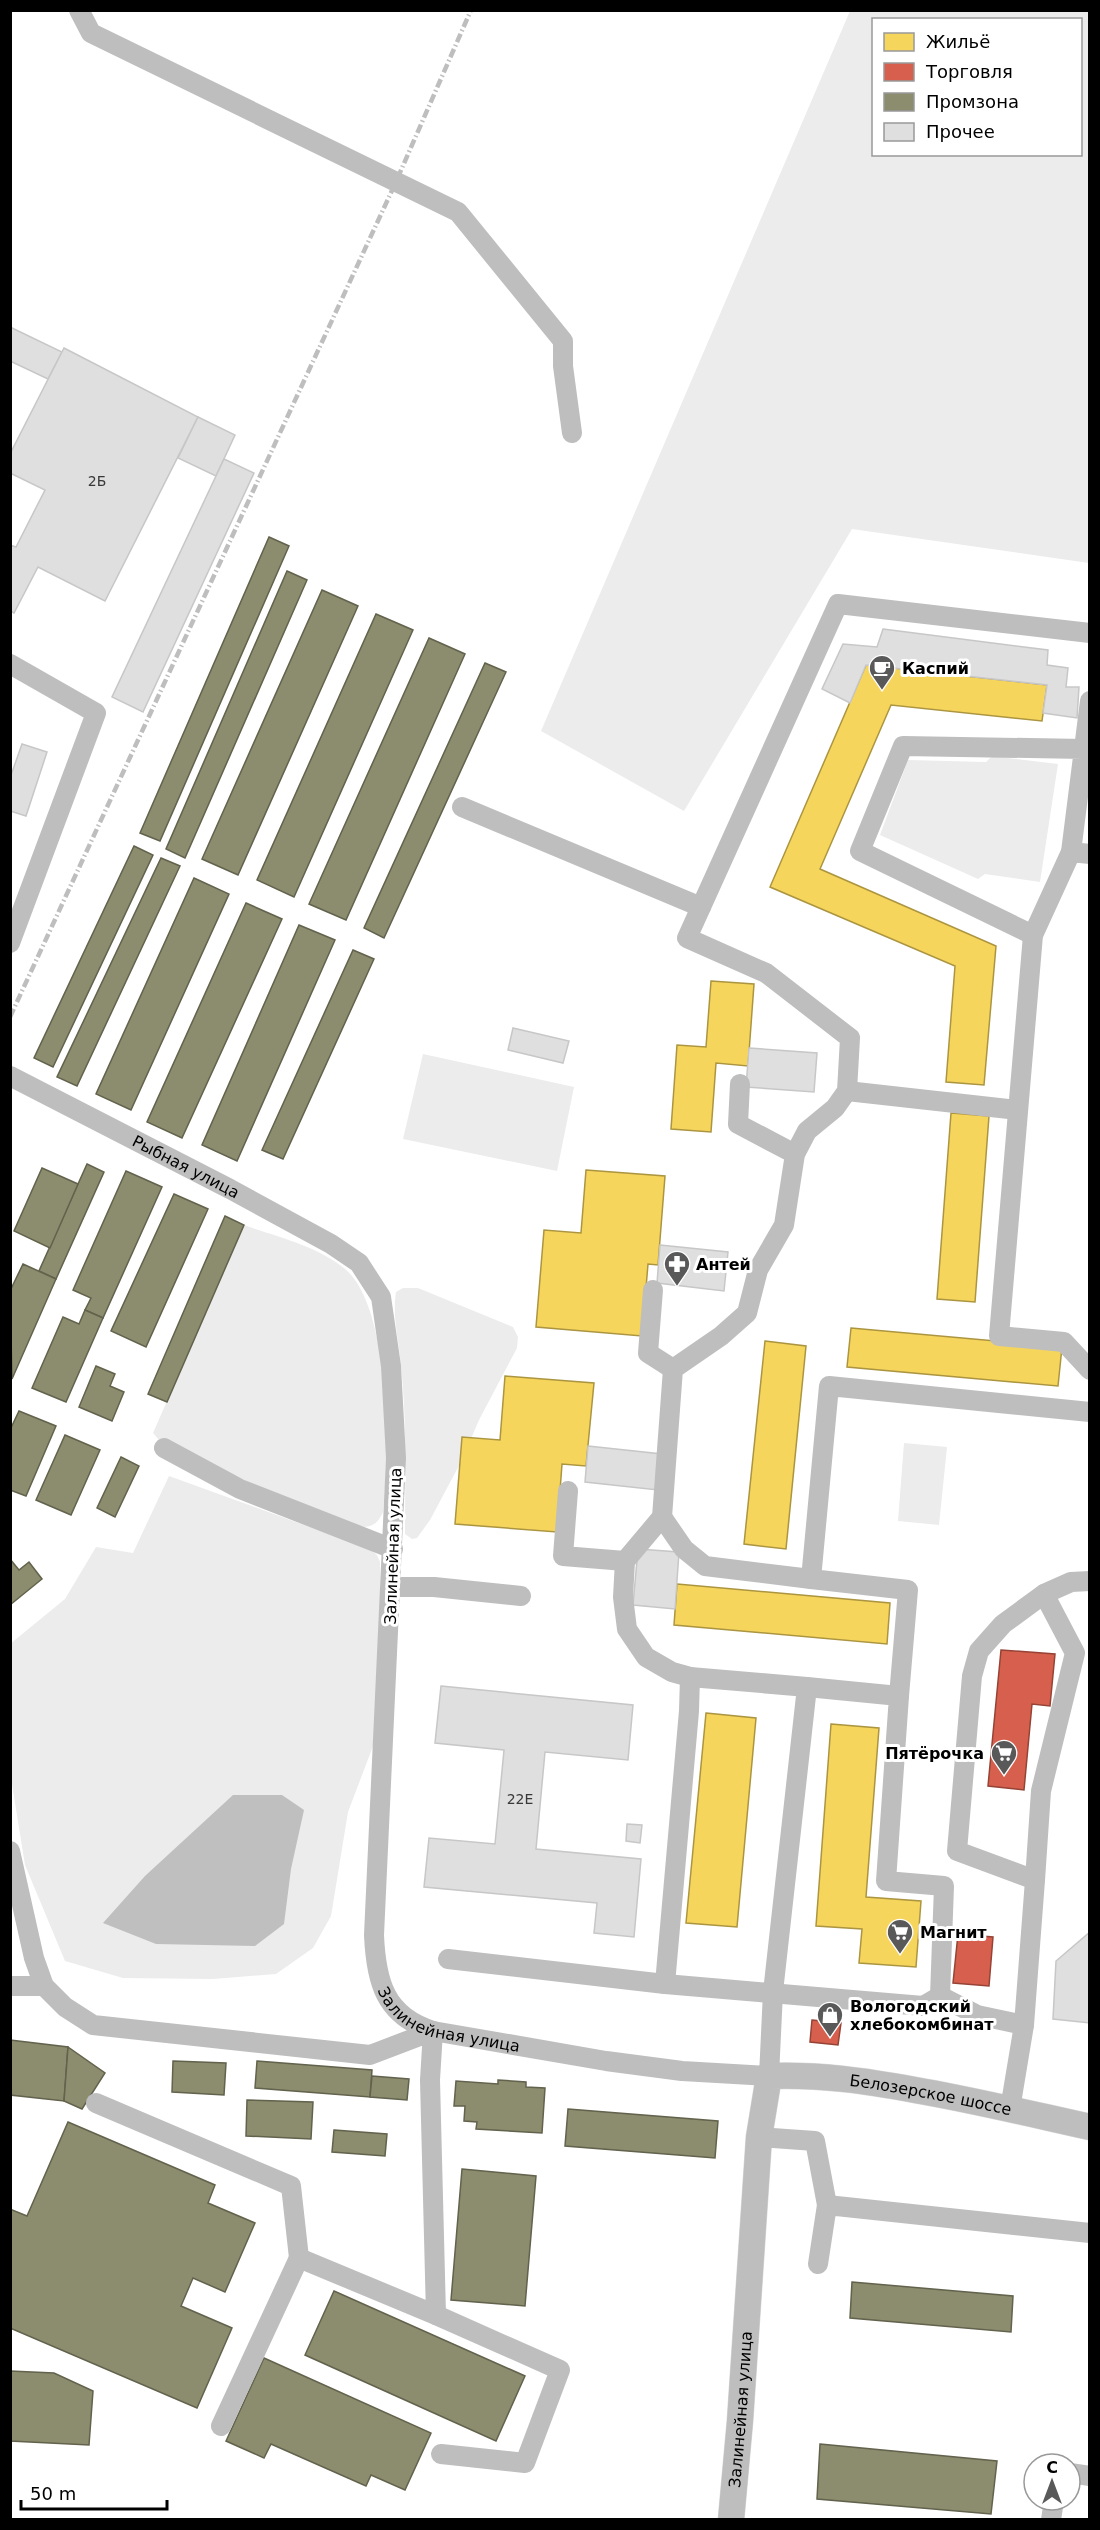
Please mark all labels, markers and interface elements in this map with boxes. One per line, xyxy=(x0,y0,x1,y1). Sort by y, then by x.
legend xyxy=(872,18,1082,156)
text: Жильё xyxy=(926,31,990,52)
text: Торговля xyxy=(925,61,1013,82)
text: Промзона xyxy=(926,91,1019,112)
text: Прочее xyxy=(926,121,995,142)
house number: 2Б xyxy=(88,473,106,489)
cafe icon: Каспий xyxy=(867,653,897,691)
place label: Каспий xyxy=(902,659,969,678)
street label: Рыбная улица xyxy=(129,1131,243,1202)
pharmacy icon: Антей xyxy=(662,1249,692,1287)
place label: Антей xyxy=(696,1255,751,1274)
street label: Залинейная улица xyxy=(381,1467,405,1625)
supermarket icon: Пятёрочка xyxy=(989,1738,1019,1776)
place label: Пятёрочка xyxy=(885,1744,984,1763)
house number: 22Е xyxy=(507,1791,533,1807)
supermarket icon: Магнит xyxy=(885,1917,915,1955)
place label: Магнит xyxy=(920,1923,987,1942)
street label: Залинейная улица xyxy=(374,1983,522,2055)
place label: Вологодский хлебокомбинат xyxy=(850,1997,994,2034)
shop icon: Вологодский хлебокомбинат xyxy=(815,2000,845,2038)
street label: Белозерское шоссе xyxy=(849,2070,1013,2119)
street label: Залинейная улица xyxy=(724,2330,756,2489)
north arrow xyxy=(1022,2452,1082,2512)
text: С xyxy=(1046,2458,1058,2477)
scale bar xyxy=(21,2473,166,2511)
text: 50 m xyxy=(30,2483,76,2504)

